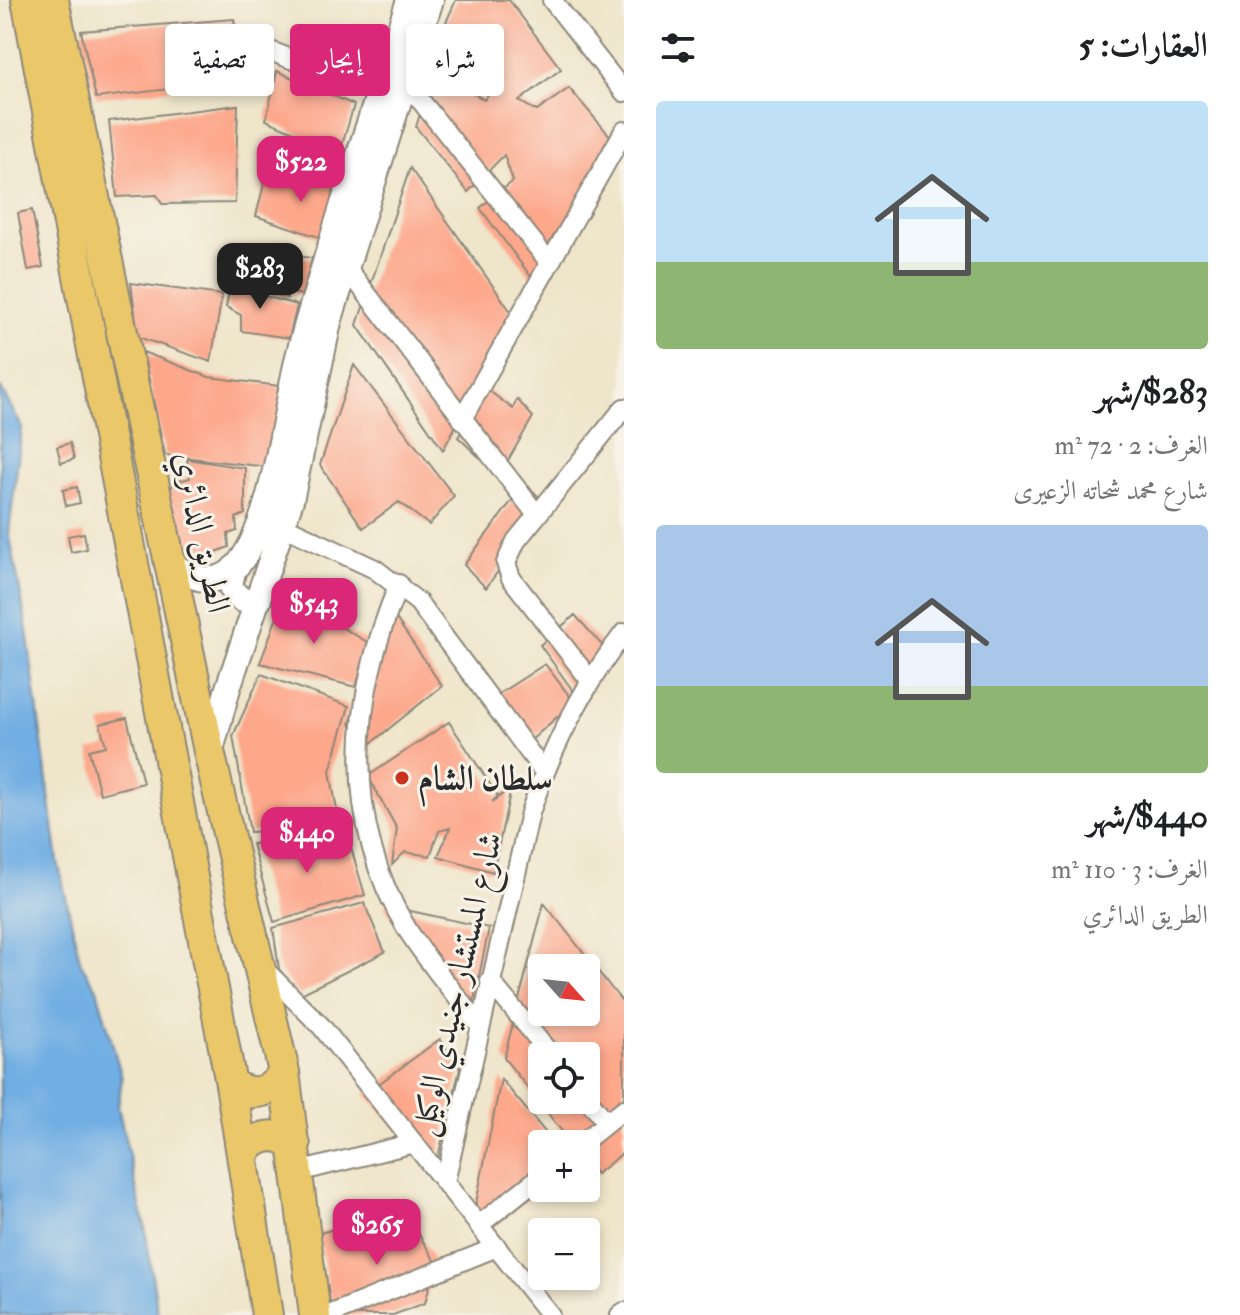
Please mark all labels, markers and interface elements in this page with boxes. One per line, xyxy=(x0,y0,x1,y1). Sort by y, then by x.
chip: تصفية xyxy=(165,24,274,96)
chip: إيجار xyxy=(290,24,390,96)
chip: شراء xyxy=(406,24,504,96)
text: العقارات: 5 xyxy=(1079,24,1208,67)
icon: filters xyxy=(656,26,700,70)
pin: $522 xyxy=(254,136,348,204)
text: $522 xyxy=(275,146,327,178)
icon: home xyxy=(860,153,1004,297)
pin: $283 xyxy=(213,243,307,311)
text: $283 xyxy=(235,253,285,285)
text: $283/شهر xyxy=(1095,371,1208,414)
text: الغرف: 2 · 72 m² xyxy=(1055,430,1208,462)
street label: الطريق الدائري xyxy=(159,447,240,618)
text: شارع محمد شحاته الزعيرى xyxy=(1013,475,1208,507)
icon: home xyxy=(860,577,1004,721)
pin: $543 xyxy=(267,578,361,646)
text: $543 xyxy=(289,588,339,620)
place label: سلطان الشام xyxy=(418,757,553,807)
marker: سلطان الشام xyxy=(393,769,411,787)
text: $440/شهر xyxy=(1087,795,1208,838)
pin: $440 xyxy=(260,807,354,875)
text: $440 xyxy=(279,817,335,849)
street label: شارع المستشار جنيدي الوكيل xyxy=(401,828,519,1141)
text: الغرف: 3 · 110 m² xyxy=(1051,854,1208,886)
text: الطريق الدائري xyxy=(1082,899,1208,931)
north arrow xyxy=(528,954,600,1026)
map controls xyxy=(528,954,600,1290)
button: locate xyxy=(528,1042,600,1114)
button: + xyxy=(528,1130,600,1202)
pin: $265 xyxy=(330,1199,424,1267)
text: $265 xyxy=(351,1209,403,1241)
button: − xyxy=(528,1218,600,1290)

